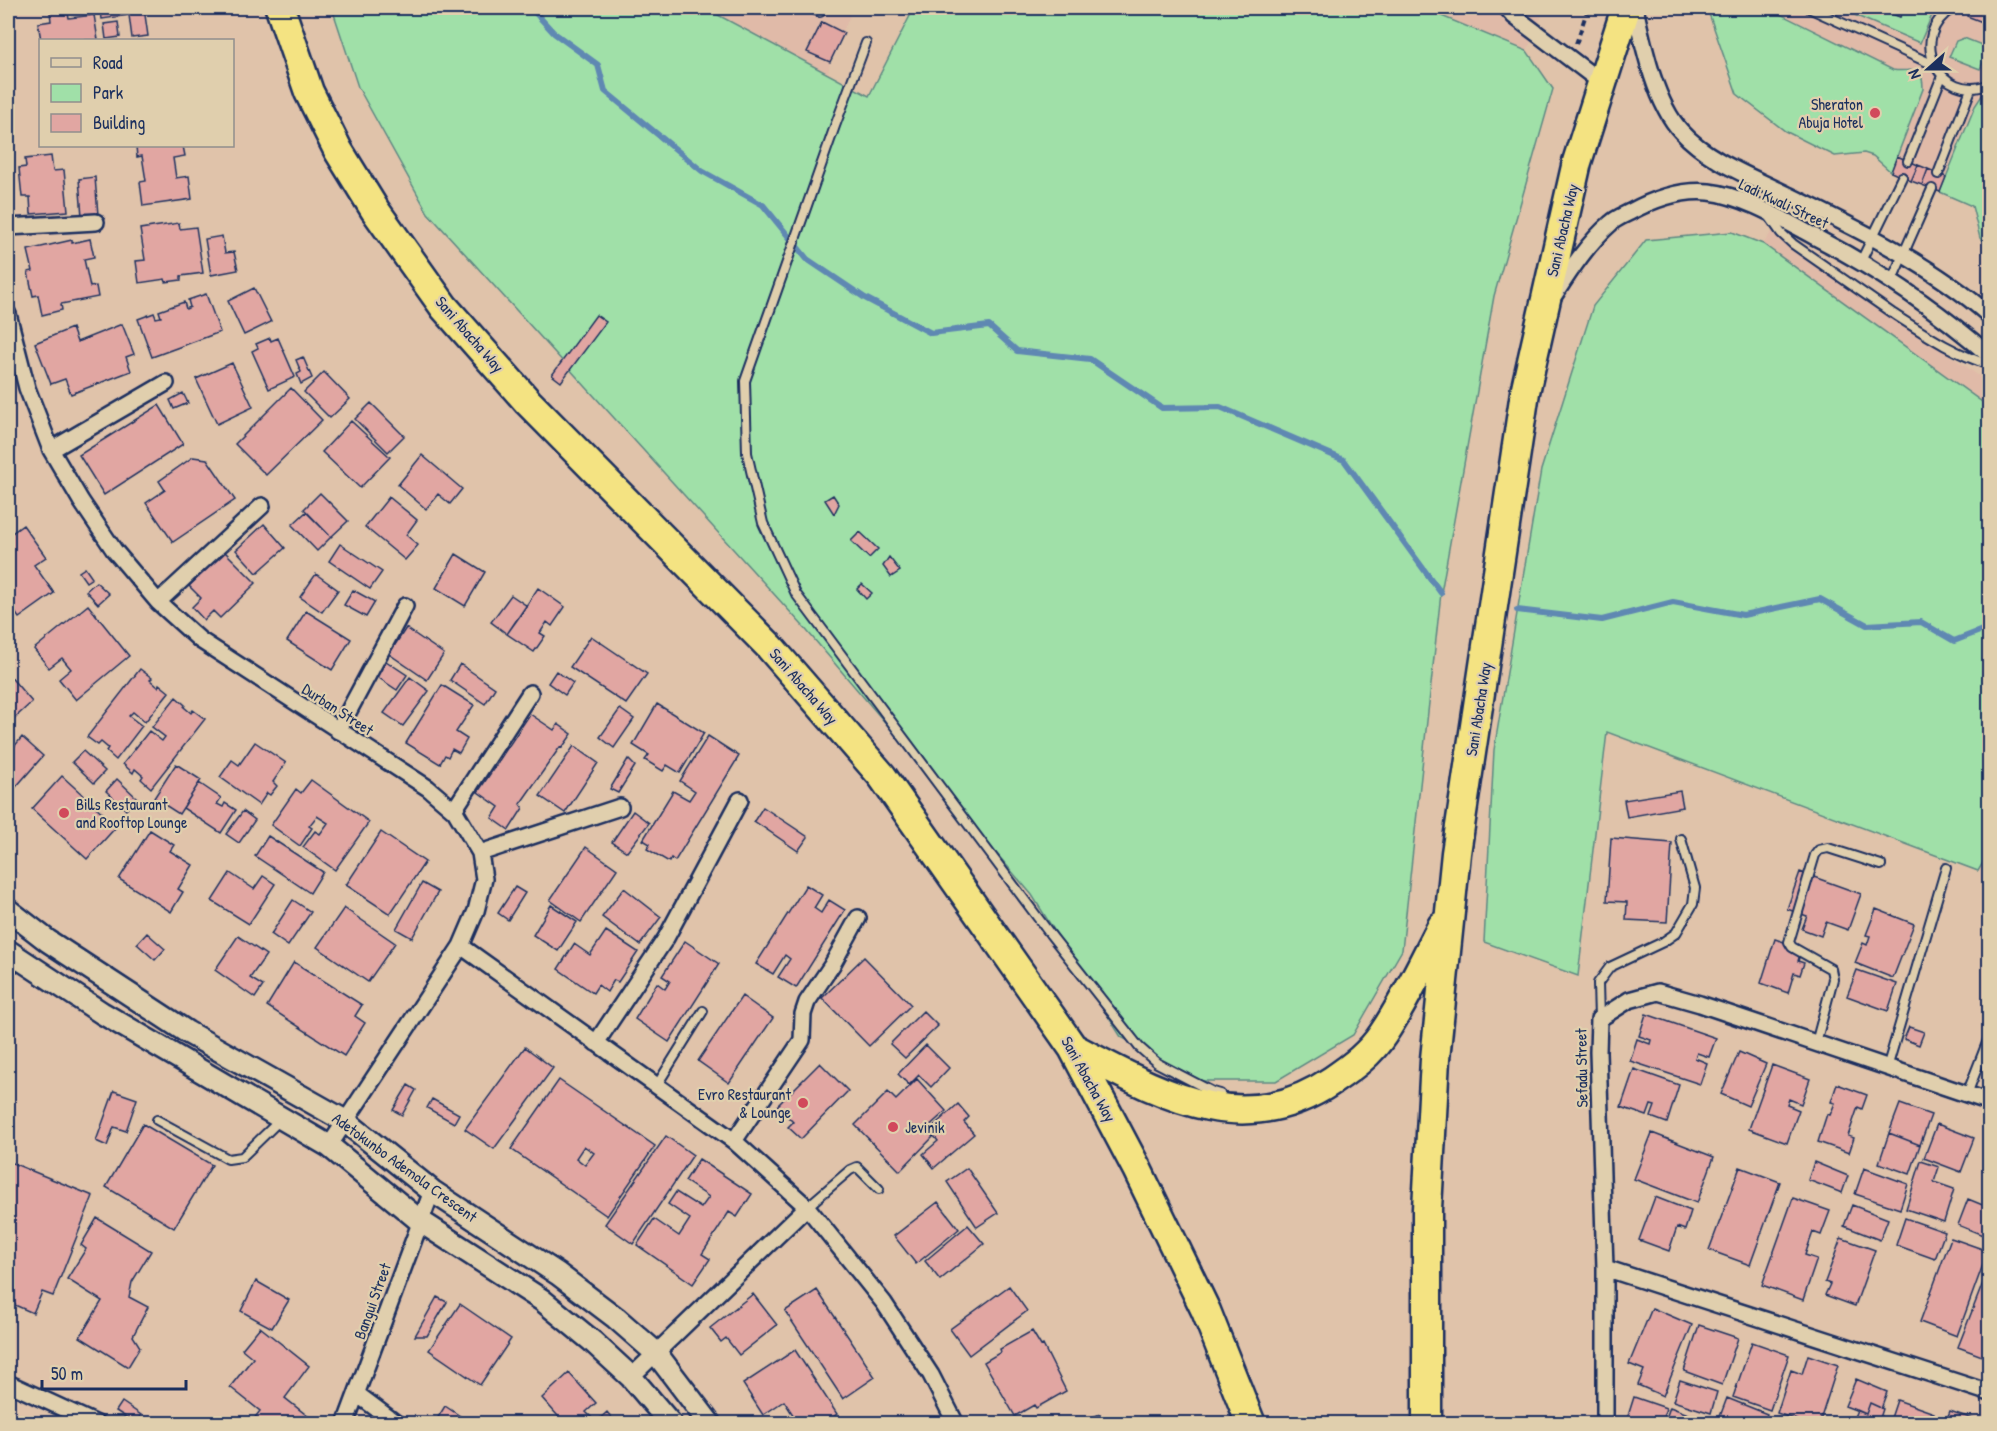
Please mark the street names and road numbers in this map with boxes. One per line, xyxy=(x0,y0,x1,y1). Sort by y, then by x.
street label: Ladi Kwali Street xyxy=(1736,173,1833,234)
street label: Sani Abacha Way xyxy=(1541,181,1583,279)
street label: Sani Abacha Way xyxy=(431,291,509,377)
street label: Sani Abacha Way xyxy=(765,643,843,729)
street label: Sani Abacha Way xyxy=(1460,660,1496,757)
street label: Durban Street xyxy=(298,678,378,741)
street label: Sefadu Street xyxy=(1569,1028,1593,1108)
street label: Sani Abacha Way xyxy=(1056,1032,1122,1126)
street label: Adetokunbo Ademola Crescent xyxy=(328,1107,482,1227)
street label: Bangui Street xyxy=(348,1259,396,1342)

